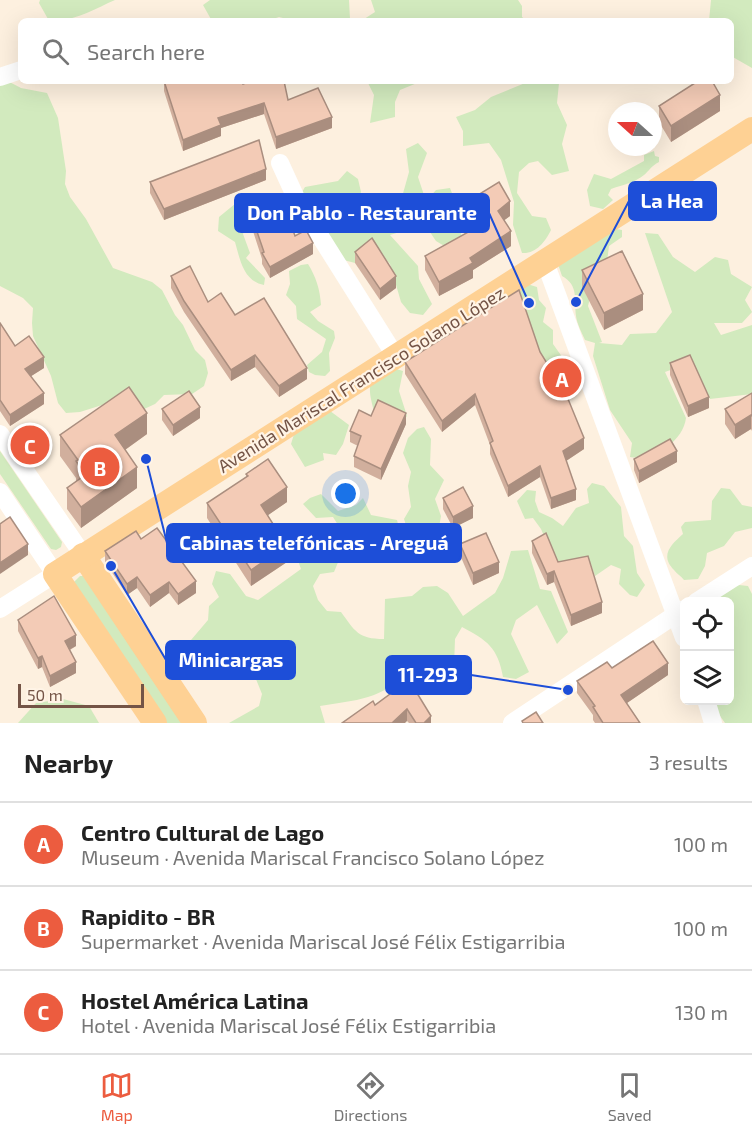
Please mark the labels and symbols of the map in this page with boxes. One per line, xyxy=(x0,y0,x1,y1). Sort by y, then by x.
north arrow xyxy=(608,102,662,156)
callout: La Hea xyxy=(629,182,716,220)
text: La Hea xyxy=(641,188,703,212)
callout: Don Pablo - Restaurante xyxy=(235,194,489,232)
text: Don Pablo - Restaurante xyxy=(247,200,477,224)
street label: Avenida Mariscal Francisco Solano López xyxy=(213,281,509,477)
pin: A xyxy=(542,356,582,400)
pin: C xyxy=(10,422,50,468)
pin: B xyxy=(80,444,120,490)
your location xyxy=(331,479,360,508)
callout: Cabinas telefónicas - Areguá xyxy=(167,524,461,562)
text: Cabinas telefónicas - Areguá xyxy=(179,530,449,554)
callout: Minicargas xyxy=(166,641,295,679)
text: Minicargas xyxy=(179,647,284,671)
callout: 11-293 xyxy=(386,656,471,694)
text: 11-293 xyxy=(398,662,458,686)
scale bar xyxy=(18,681,144,708)

